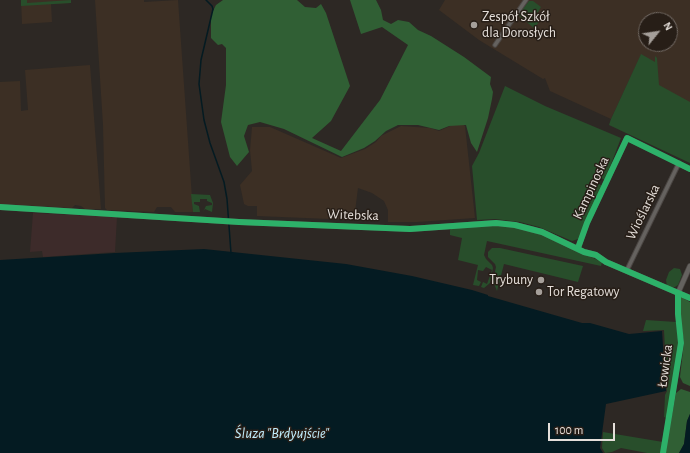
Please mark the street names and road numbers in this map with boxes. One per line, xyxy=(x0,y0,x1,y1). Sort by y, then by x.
street label: Kampinoska xyxy=(569,154,613,222)
street label: Wioślarska xyxy=(622,181,664,243)
street label: Witebska xyxy=(327,206,379,224)
street label: Łowicka xyxy=(654,343,676,389)

